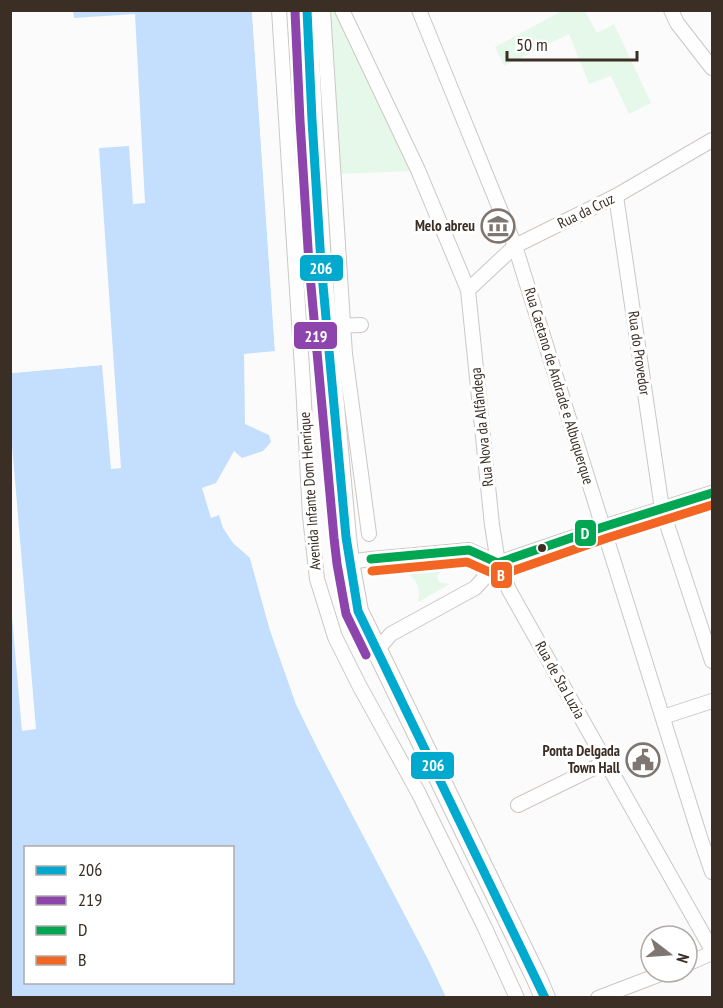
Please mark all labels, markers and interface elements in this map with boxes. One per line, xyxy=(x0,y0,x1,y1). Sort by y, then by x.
scale bar xyxy=(507,24,638,62)
text: 50 m xyxy=(516,33,548,56)
street label: Rua da Cruz xyxy=(554,189,617,233)
museum icon: Melo abreu xyxy=(480,208,516,244)
place label: Melo abreu xyxy=(415,216,475,235)
line badge: 206 xyxy=(299,254,344,282)
text: 206 xyxy=(310,258,333,278)
street label: Rua Caetano de Andrade e Albuquerque xyxy=(520,285,599,487)
street label: Rua do Provedor xyxy=(624,310,655,397)
line badge: 219 xyxy=(293,321,338,350)
text: 219 xyxy=(305,326,327,346)
street label: Rua Nova da Alfândega xyxy=(466,367,497,488)
street label: Avenida Infante Dom Henrique xyxy=(294,411,325,571)
line badge: D xyxy=(574,519,597,547)
text: D xyxy=(581,523,590,543)
unlabelled marker xyxy=(536,542,548,554)
line badge: B xyxy=(490,561,513,589)
text: B xyxy=(497,565,505,585)
street label: Rua de Sta Luzia xyxy=(531,638,590,722)
place label: Ponta Delgada Town Hall xyxy=(542,741,620,777)
public building icon: Ponta Delgada Town Hall xyxy=(625,742,661,778)
line badge: 206 xyxy=(410,751,455,780)
text: 206 xyxy=(422,755,445,775)
legend xyxy=(24,846,234,984)
text: 206 xyxy=(78,858,102,881)
text: 219 xyxy=(78,888,102,911)
text: D xyxy=(78,918,87,941)
north arrow xyxy=(639,924,699,984)
text: B xyxy=(78,948,86,971)
text: N xyxy=(673,951,694,965)

